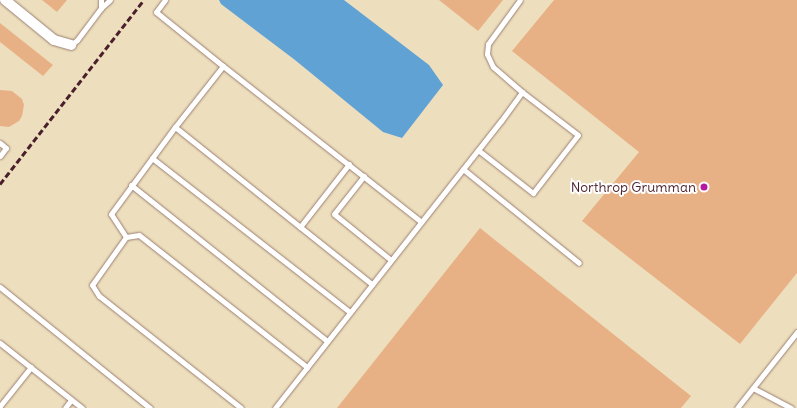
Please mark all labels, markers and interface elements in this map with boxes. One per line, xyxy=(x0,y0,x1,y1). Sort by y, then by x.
place label: Northrop Grumman xyxy=(571,179,696,195)
marker: Northrop Grumman xyxy=(699,182,709,192)

